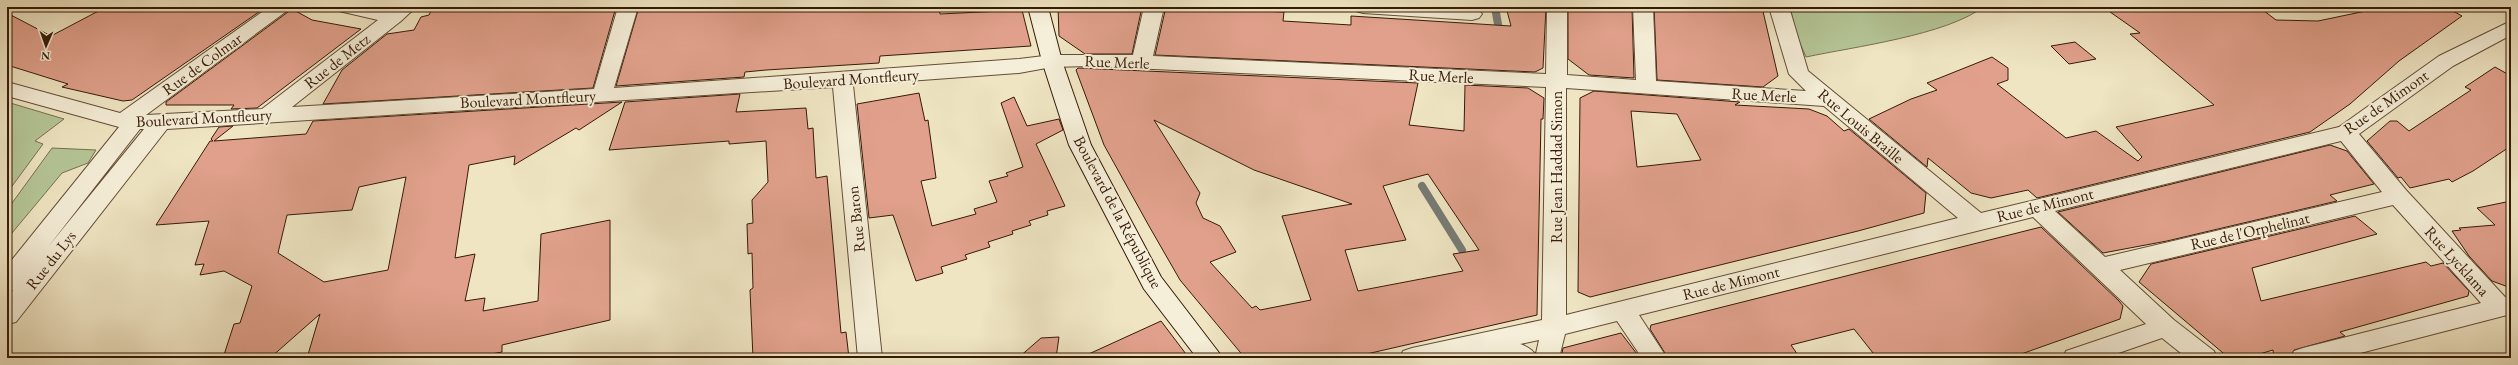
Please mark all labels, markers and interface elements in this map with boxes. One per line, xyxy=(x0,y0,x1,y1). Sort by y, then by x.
north arrow xyxy=(26,26,66,66)
street label: Rue de Colmar xyxy=(158,28,247,100)
street label: Rue de Metz xyxy=(300,29,374,93)
text: N xyxy=(41,49,50,63)
street label: Rue Merle xyxy=(1084,50,1150,74)
street label: Boulevard Montfleury xyxy=(782,64,921,94)
street label: Rue Merle xyxy=(1408,64,1474,88)
street label: Rue de Mimont xyxy=(2339,65,2433,139)
street label: Rue Merle xyxy=(1731,83,1797,107)
street label: Rue Louis Braille xyxy=(1814,84,1908,168)
street label: Boulevard Montfleury xyxy=(459,85,598,113)
street label: Rue Jean Haddad Simon xyxy=(1546,90,1567,243)
street label: Boulevard Montfleury xyxy=(135,104,274,132)
street label: Boulevard de la République xyxy=(1069,132,1167,292)
street label: Rue de Mimont xyxy=(1994,183,2096,227)
street label: Rue Baron xyxy=(842,184,870,253)
street label: Rue de l'Orphelinat xyxy=(2188,207,2312,255)
street label: Rue Lycklama xyxy=(2420,221,2494,301)
street label: Rue du Lys xyxy=(21,226,81,294)
street label: Rue de Mimont xyxy=(1680,261,1782,305)

